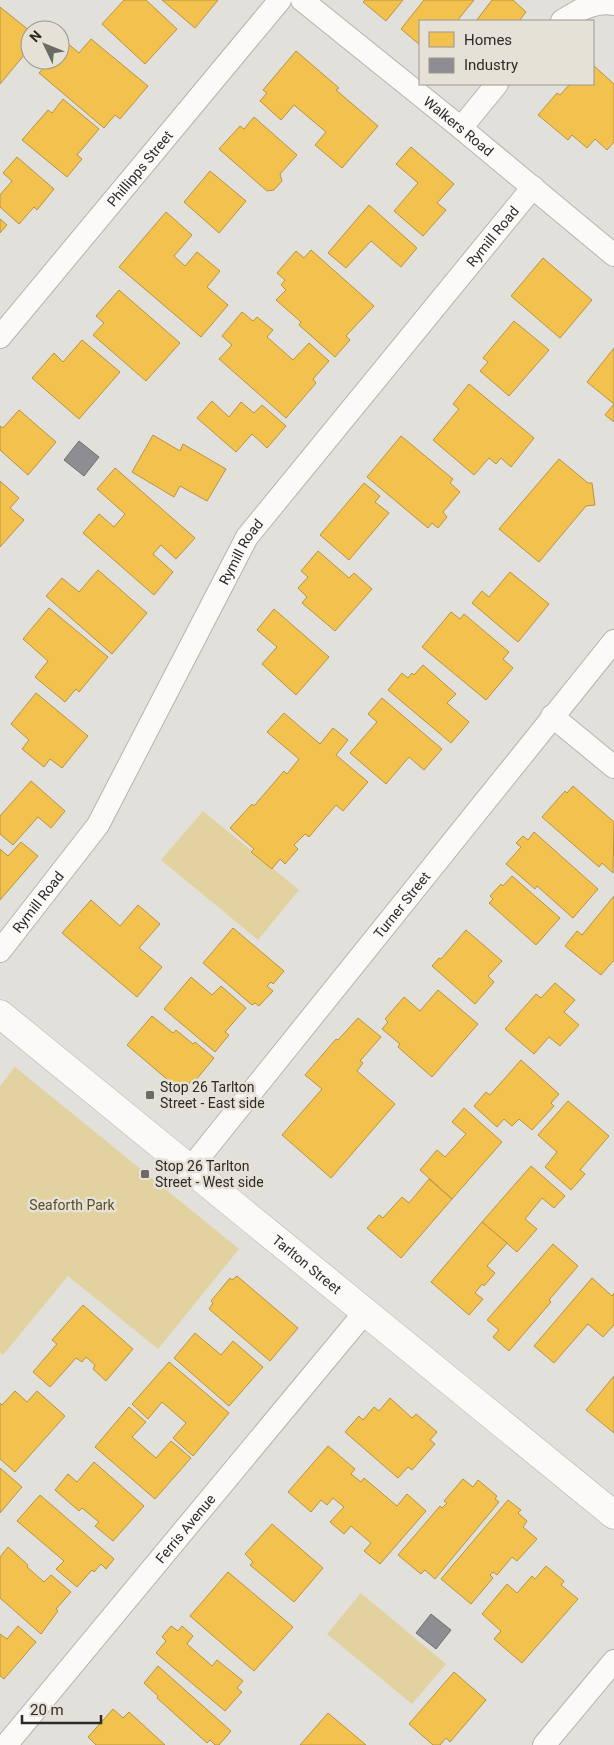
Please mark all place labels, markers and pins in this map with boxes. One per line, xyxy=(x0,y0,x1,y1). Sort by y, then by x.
place label: Stop 26 Tarlton Street - East side xyxy=(160,1079,265,1111)
marker: Stop 26 Tarlton Street - East side xyxy=(144,1089,156,1101)
place label: Stop 26 Tarlton Street - West side xyxy=(155,1158,264,1190)
marker: Stop 26 Tarlton Street - West side xyxy=(139,1168,151,1180)

